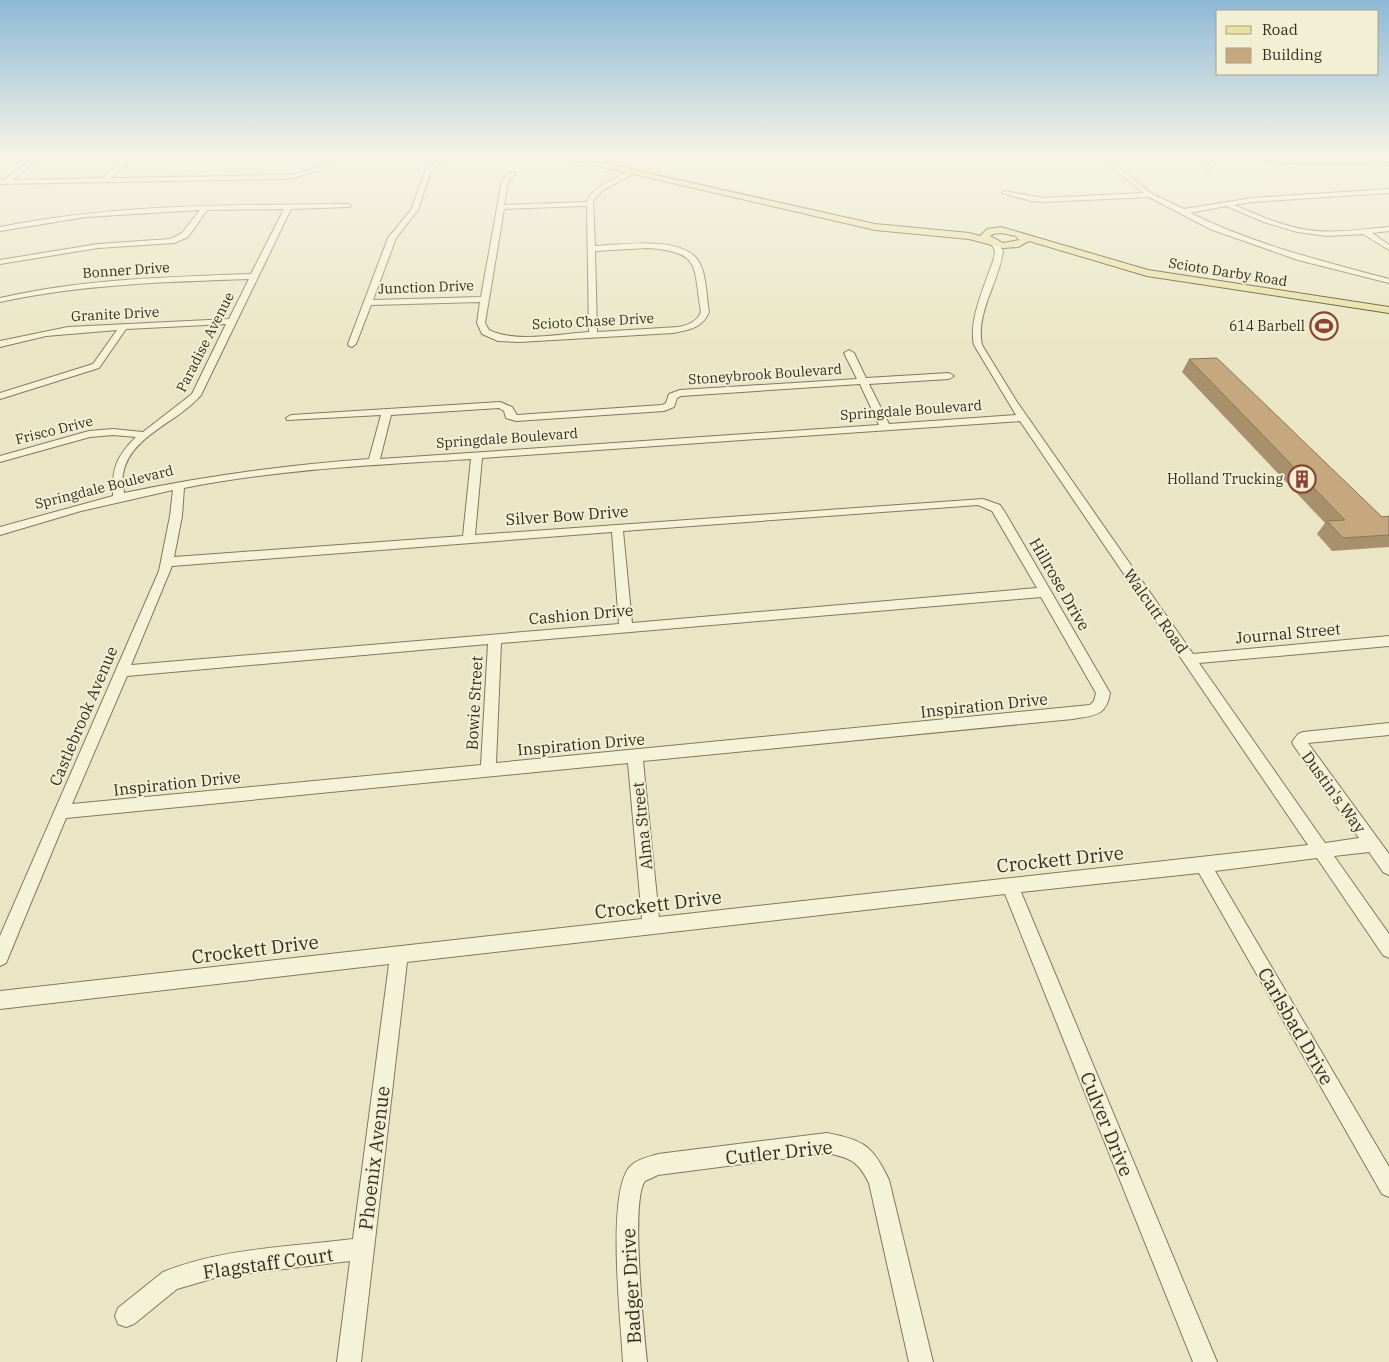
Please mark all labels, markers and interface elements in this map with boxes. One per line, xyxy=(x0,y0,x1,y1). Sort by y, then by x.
legend xyxy=(1216,10,1379,75)
text: Road xyxy=(1262,20,1298,39)
text: Building xyxy=(1262,45,1322,64)
street label: Scioto Darby Road xyxy=(1167,254,1289,290)
street label: Bonner Drive xyxy=(82,258,170,282)
street label: Junction Drive xyxy=(378,276,474,298)
street label: Paradise Avenue xyxy=(172,289,238,395)
street label: Granite Drive xyxy=(70,303,160,325)
street label: Scioto Chase Drive xyxy=(531,309,655,333)
sports icon: 614 Barbell xyxy=(1309,311,1339,341)
place label: 614 Barbell xyxy=(1229,317,1305,335)
street label: Stoneybrook Boulevard xyxy=(687,360,843,388)
street label: Springdale Boulevard xyxy=(839,396,983,424)
street label: Frisco Drive xyxy=(13,412,95,448)
street label: Springdale Boulevard xyxy=(435,424,579,452)
street label: Springdale Boulevard xyxy=(33,461,176,513)
building icon: Holland Trucking xyxy=(1287,464,1317,494)
place label: Holland Trucking xyxy=(1167,470,1283,488)
street label: Silver Bow Drive xyxy=(505,501,629,529)
street label: Hillrose Drive xyxy=(1025,534,1095,634)
street label: Walcutt Road xyxy=(1119,565,1193,658)
street label: Cashion Drive xyxy=(528,599,634,629)
street label: Journal Street xyxy=(1235,618,1342,648)
street label: Castlebrook Avenue xyxy=(45,643,121,789)
street label: Bowie Street xyxy=(462,655,486,751)
street label: Inspiration Drive xyxy=(919,688,1049,722)
street label: Inspiration Drive xyxy=(516,728,646,760)
street label: Dustin's Way xyxy=(1298,747,1371,837)
street label: Inspiration Drive xyxy=(112,766,242,800)
street label: Alma Street xyxy=(627,781,657,871)
street label: Crockett Drive xyxy=(995,840,1125,878)
street label: Crockett Drive xyxy=(593,884,723,924)
street label: Crockett Drive xyxy=(190,929,320,969)
street label: Carlsbad Drive xyxy=(1253,963,1339,1089)
street label: Culver Drive xyxy=(1075,1068,1139,1180)
street label: Phoenix Avenue xyxy=(353,1085,395,1231)
street label: Cutler Drive xyxy=(724,1134,834,1170)
street label: Badger Drive xyxy=(616,1228,646,1344)
street label: Flagstaff Court xyxy=(201,1242,335,1284)

